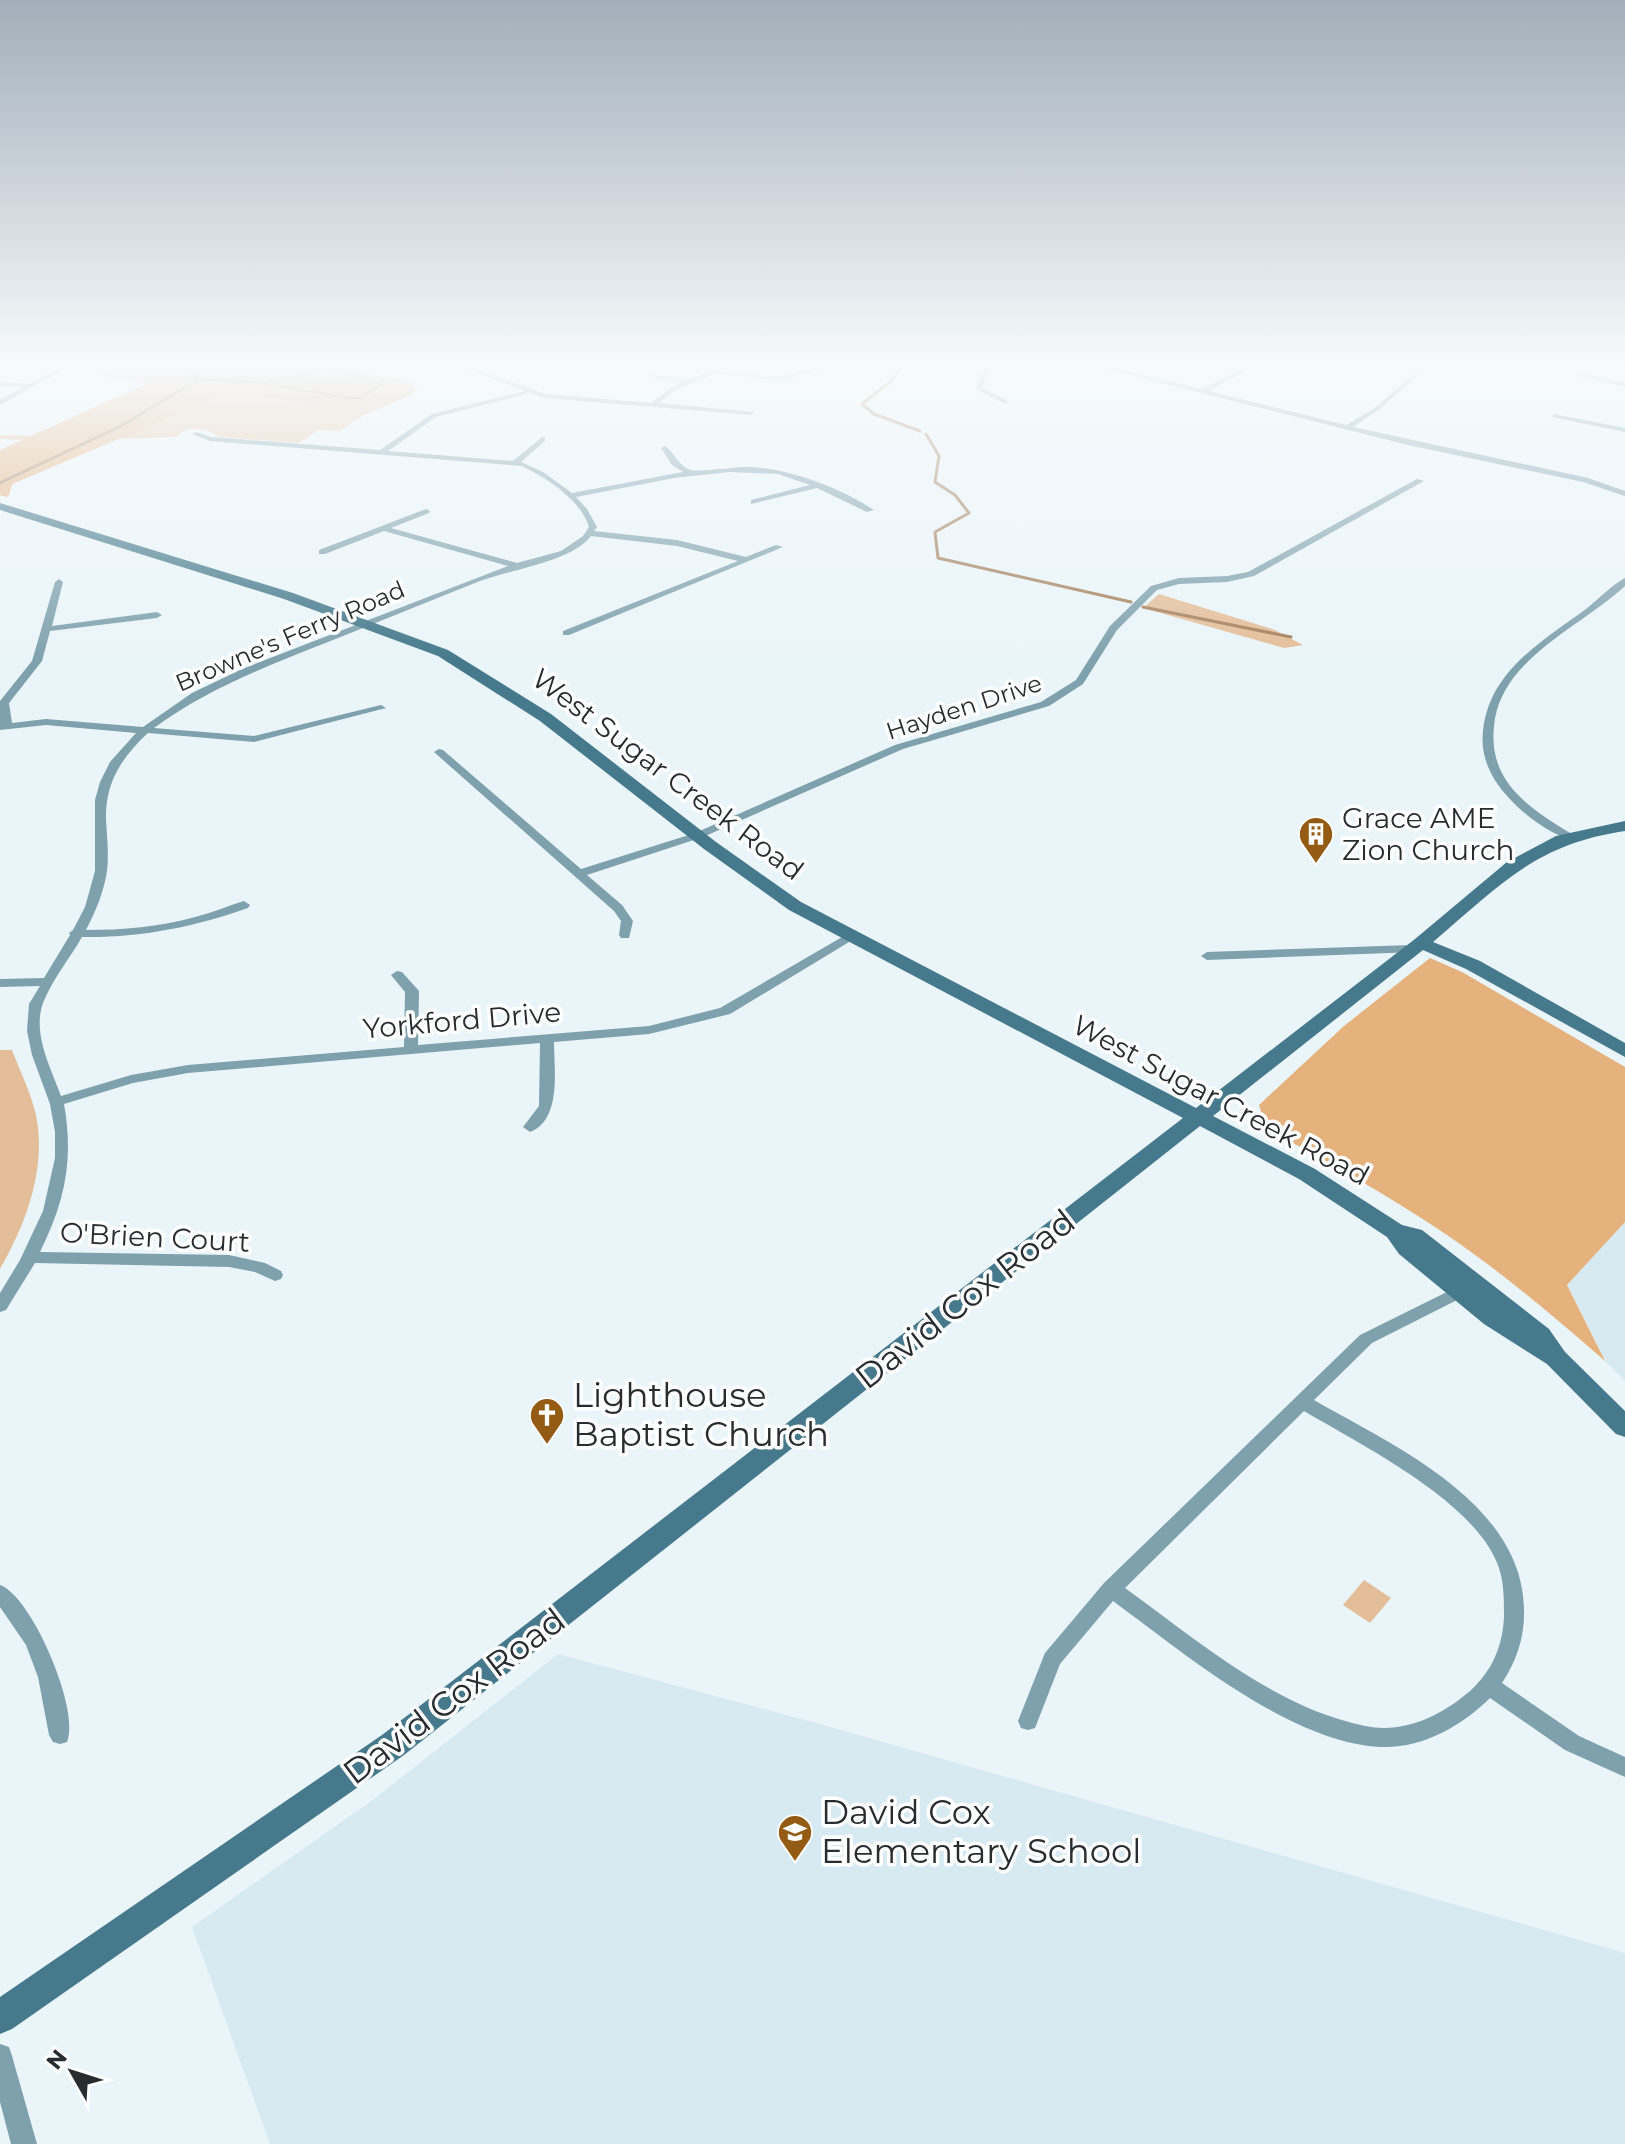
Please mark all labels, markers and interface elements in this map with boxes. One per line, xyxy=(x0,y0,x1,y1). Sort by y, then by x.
street label: Browne's Ferry Road xyxy=(171,575,409,697)
street label: West Sugar Creek Road xyxy=(526,661,810,887)
street label: Hayden Drive xyxy=(882,668,1046,746)
place label: Grace AME Zion Church xyxy=(1342,801,1515,867)
building icon: Grace AME Zion Church xyxy=(1297,815,1335,865)
street label: Yorkford Drive xyxy=(362,994,562,1046)
street label: West Sugar Creek Road xyxy=(1067,1007,1375,1193)
street label: David Cox Road xyxy=(847,1200,1083,1398)
street label: O'Brien Court xyxy=(59,1215,251,1259)
place label: Lighthouse Baptist Church xyxy=(573,1374,829,1455)
church icon: Lighthouse Baptist Church xyxy=(528,1396,566,1446)
street label: David Cox Road xyxy=(335,1599,573,1793)
place label: David Cox Elementary School xyxy=(821,1791,1142,1872)
school or university icon: David Cox Elementary School xyxy=(776,1813,814,1863)
north arrow xyxy=(32,2032,112,2112)
text: N xyxy=(41,2044,73,2075)

